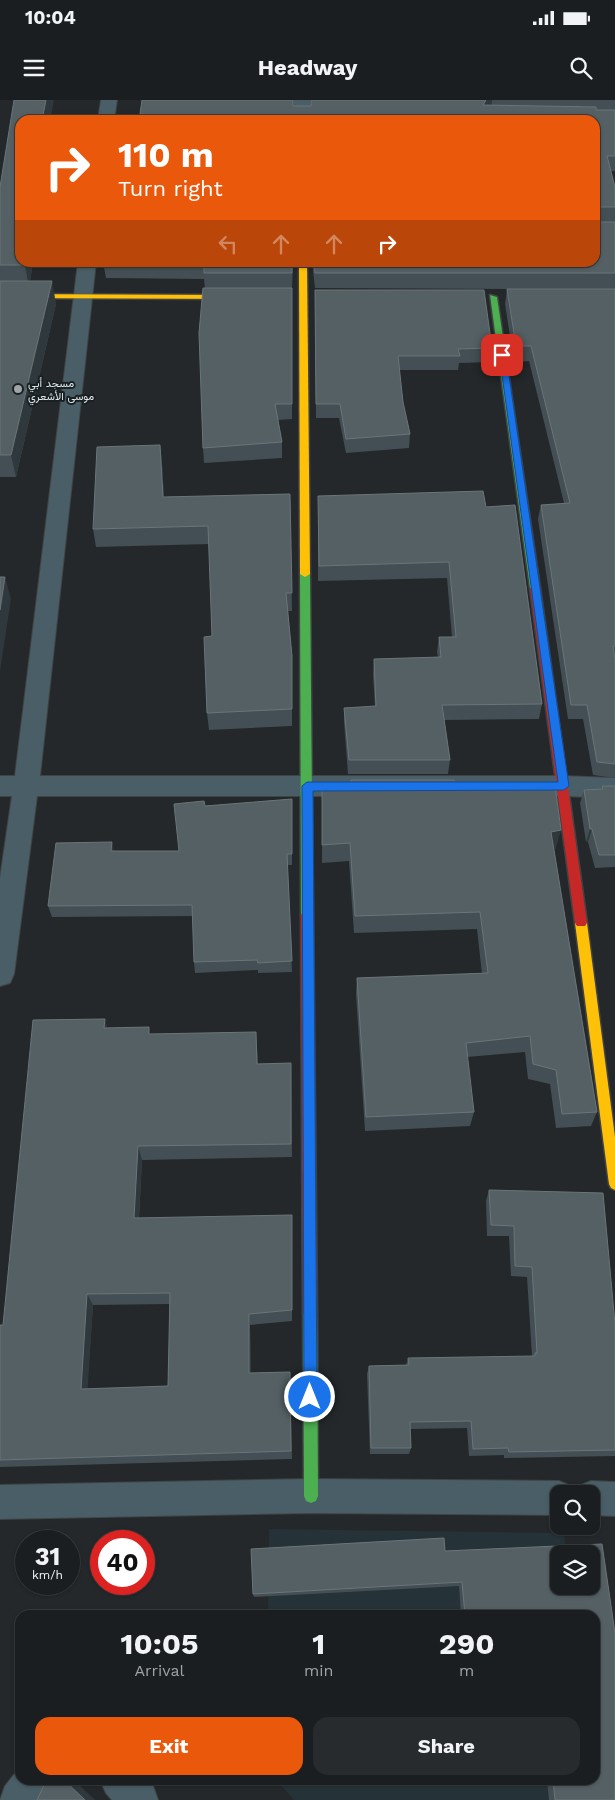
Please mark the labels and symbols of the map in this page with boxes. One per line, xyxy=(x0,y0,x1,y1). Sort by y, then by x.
pin xyxy=(481,334,523,376)
place label: مسجد أبي موسى الأشعري xyxy=(28,377,94,406)
marker: مسجد أبي موسى الأشعري xyxy=(12,383,24,395)
position arrow xyxy=(283,1370,335,1422)
speed limit sign: 40 xyxy=(90,1530,155,1595)

